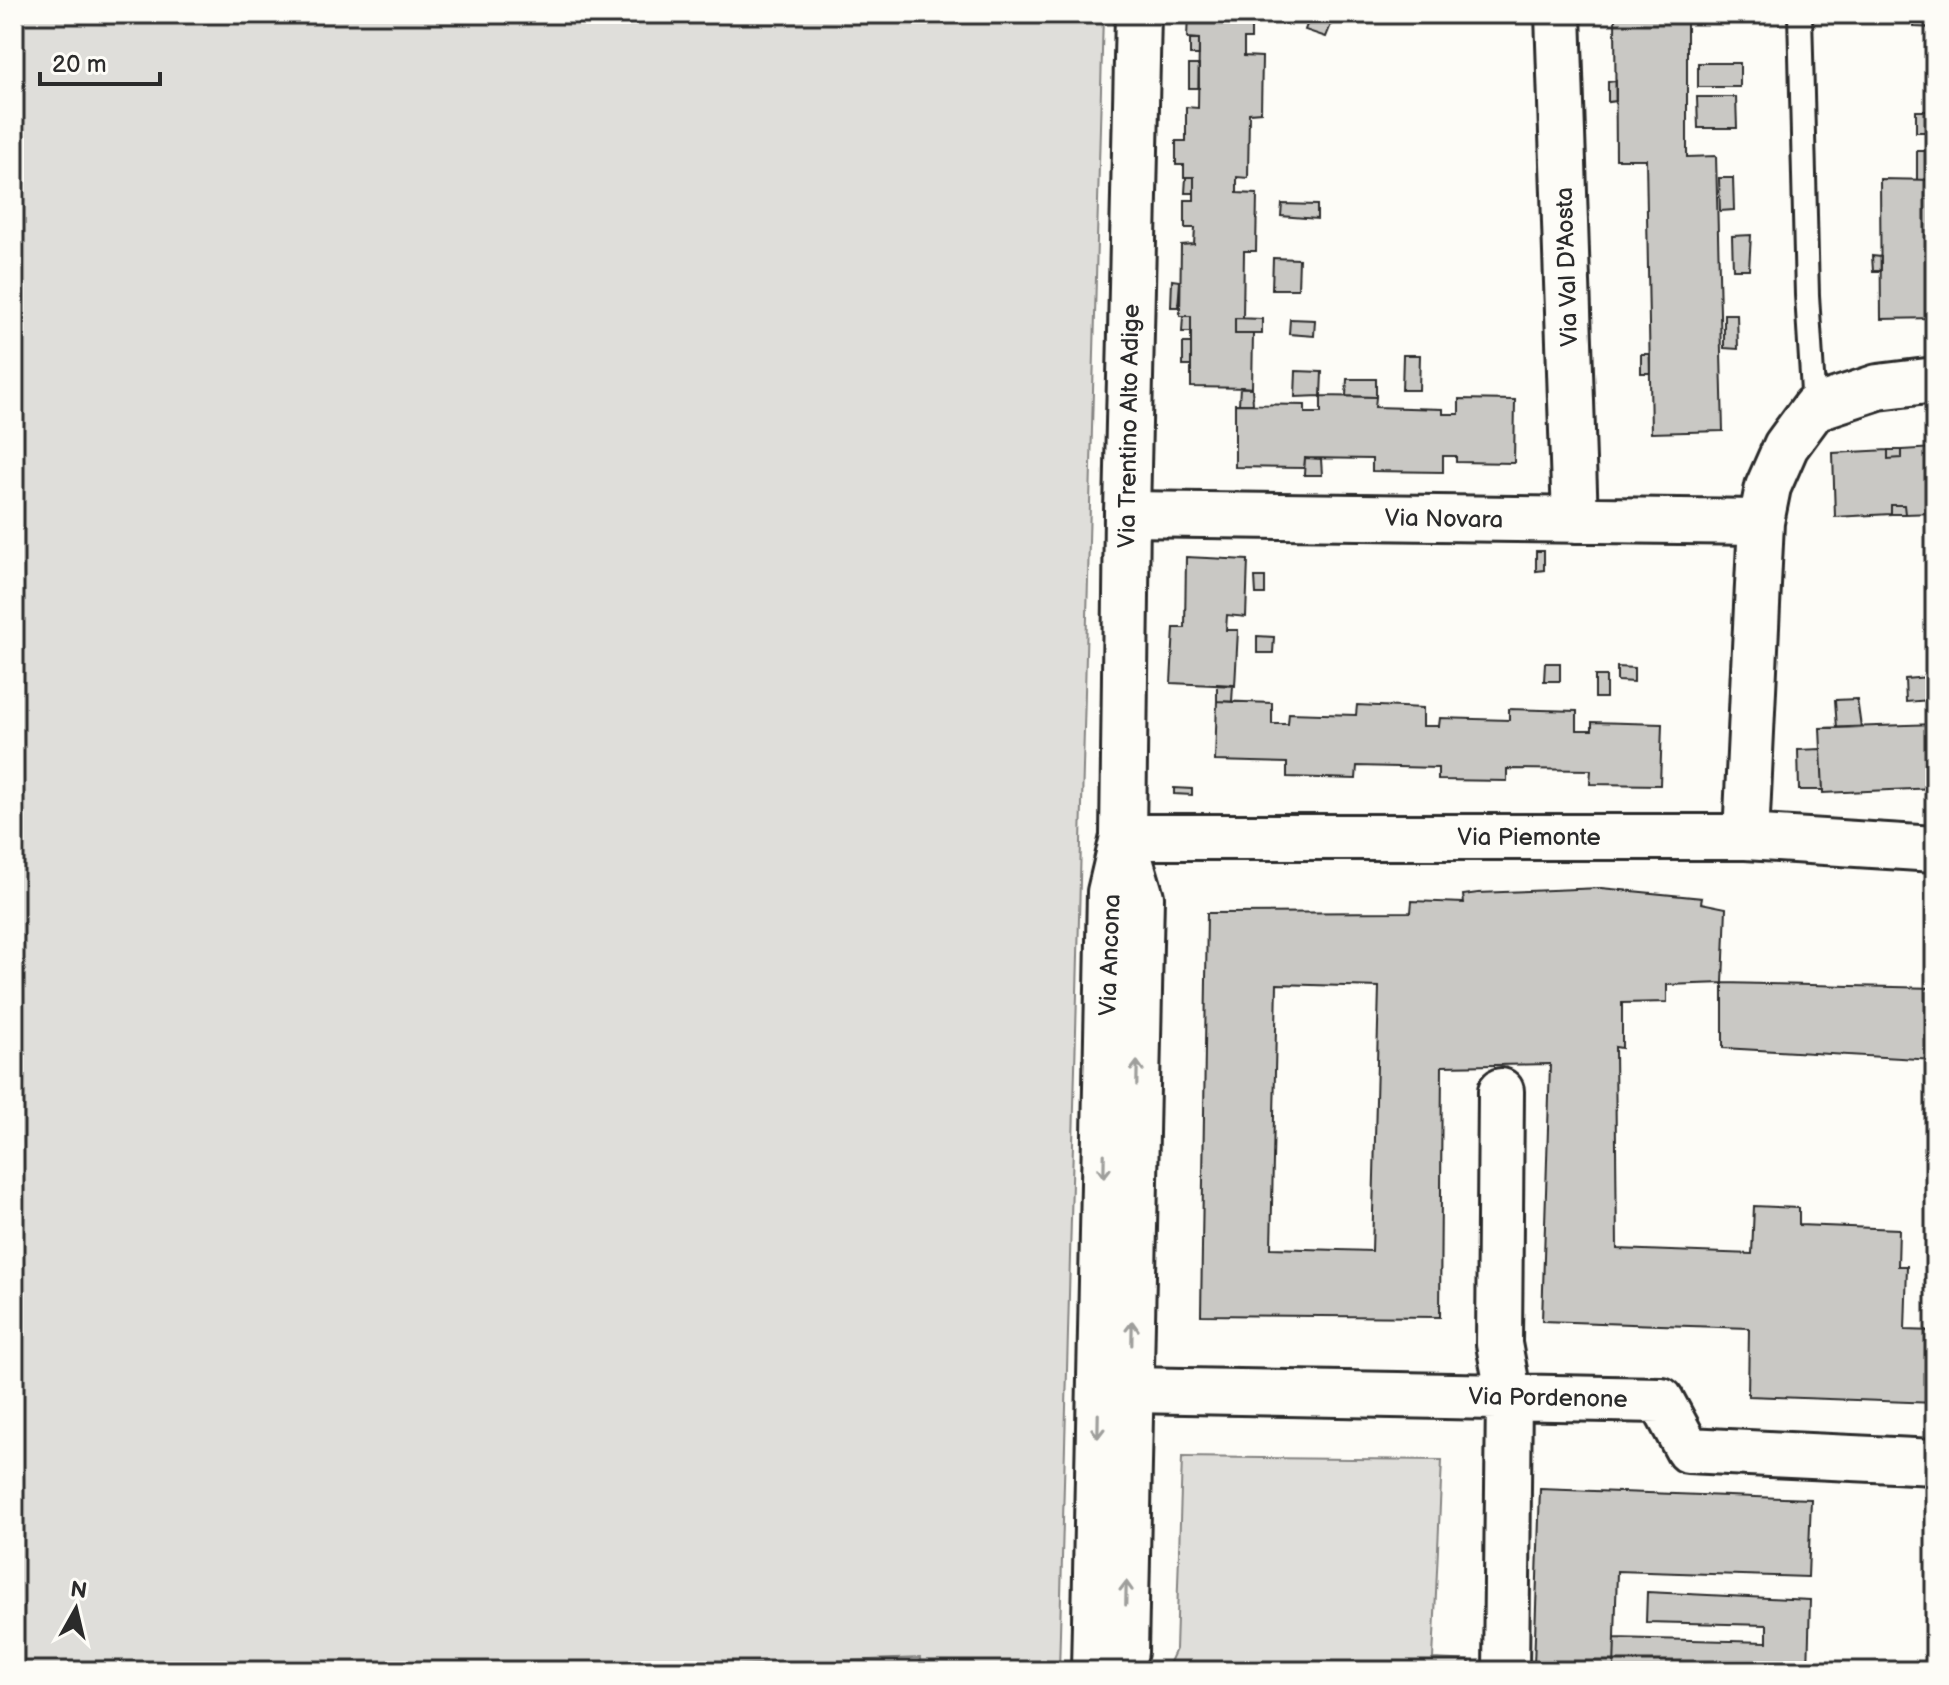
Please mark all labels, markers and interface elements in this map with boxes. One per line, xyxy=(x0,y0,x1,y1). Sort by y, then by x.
scale bar xyxy=(40,36,160,86)
text: 20 m xyxy=(52,50,107,79)
street label: Via Val D'Aosta xyxy=(1550,187,1584,347)
street label: Via Trentino Alto Adige xyxy=(1112,304,1146,548)
street label: Via Novara xyxy=(1384,503,1504,535)
street label: Via Piemonte xyxy=(1457,823,1601,852)
street label: Via Ancona xyxy=(1093,893,1127,1017)
one-way arrow xyxy=(1130,1060,1145,1087)
one-way arrow xyxy=(1096,1152,1112,1179)
one-way arrow xyxy=(1124,1320,1139,1347)
street label: Via Pordenone xyxy=(1468,1382,1628,1414)
one-way arrow xyxy=(1091,1412,1106,1439)
north arrow xyxy=(36,1569,116,1649)
text: N xyxy=(69,1576,89,1605)
one-way arrow xyxy=(1118,1580,1134,1607)

